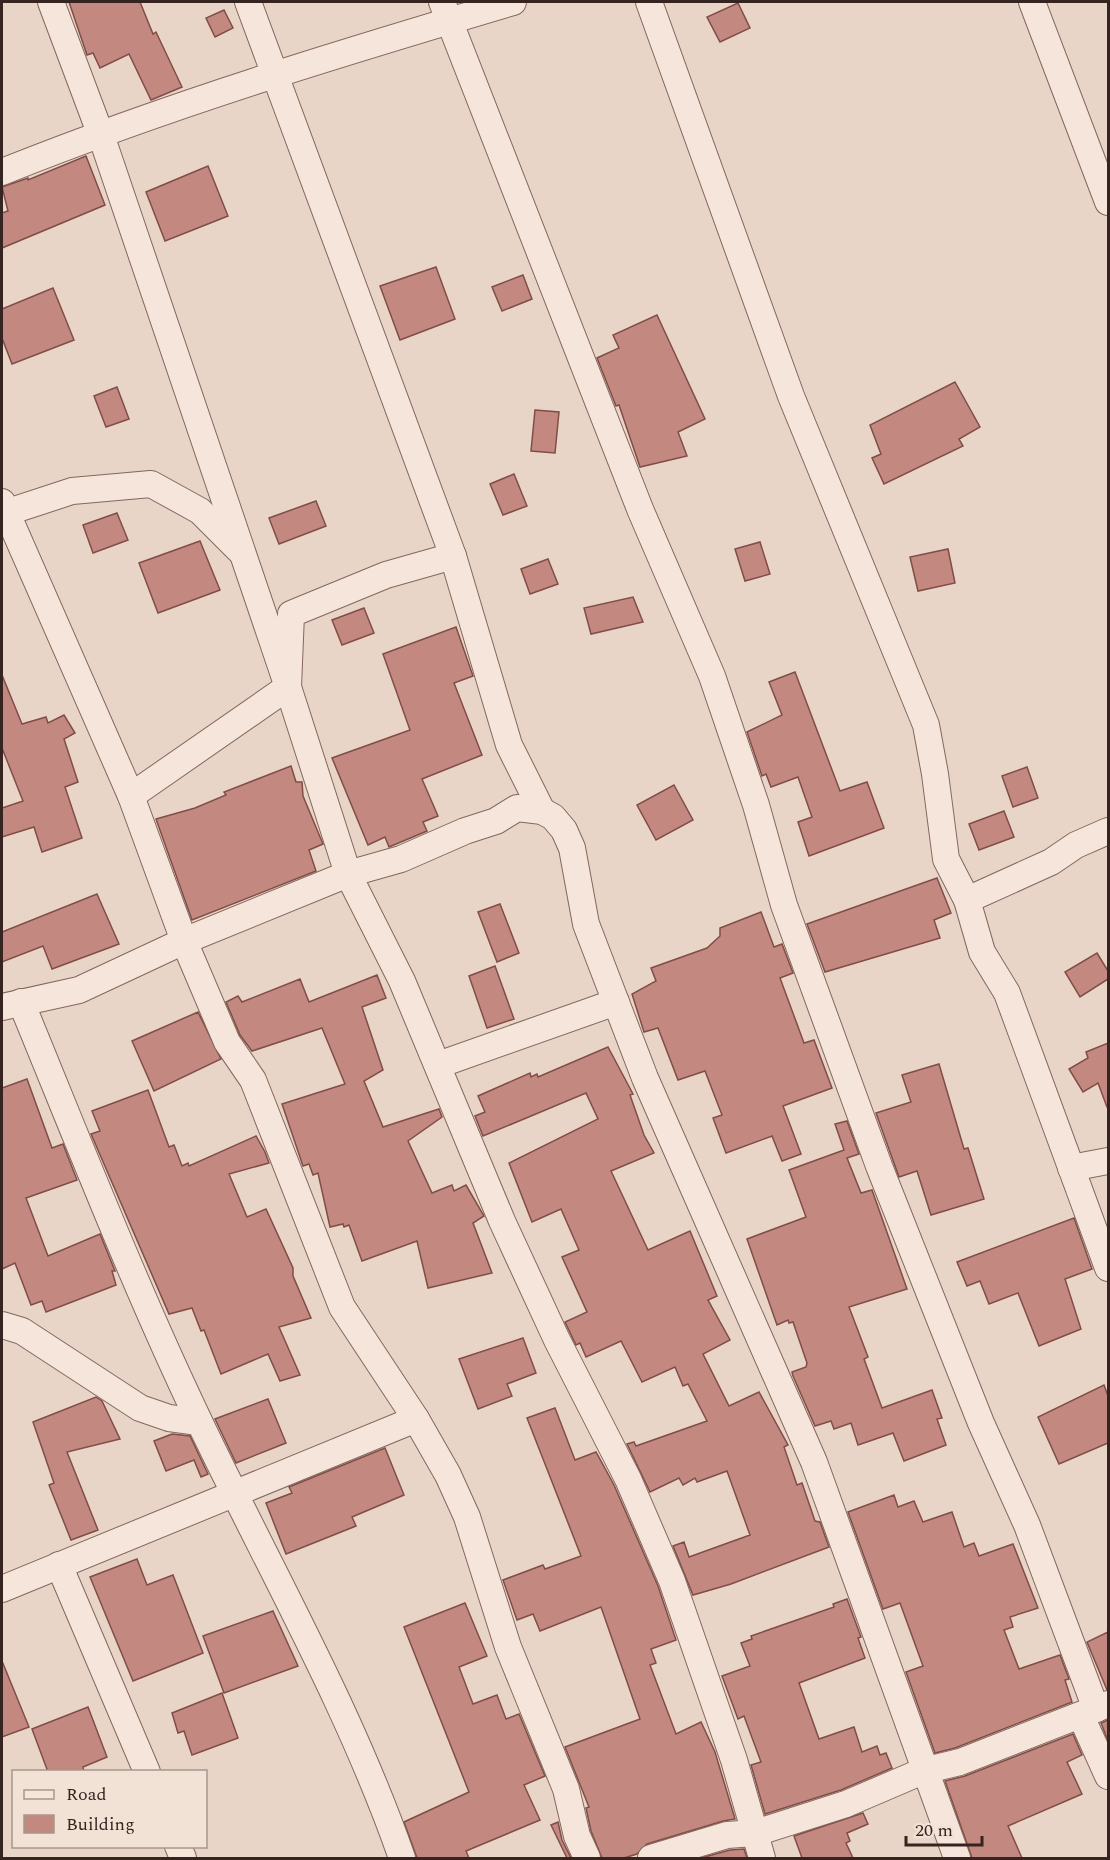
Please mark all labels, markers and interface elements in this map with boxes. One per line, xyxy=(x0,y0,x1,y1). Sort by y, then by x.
legend xyxy=(12,1770,207,1848)
text: Road xyxy=(66,1781,107,1808)
scale bar xyxy=(906,1809,982,1847)
text: Building xyxy=(66,1811,135,1838)
text: 20 m xyxy=(915,1817,953,1844)

